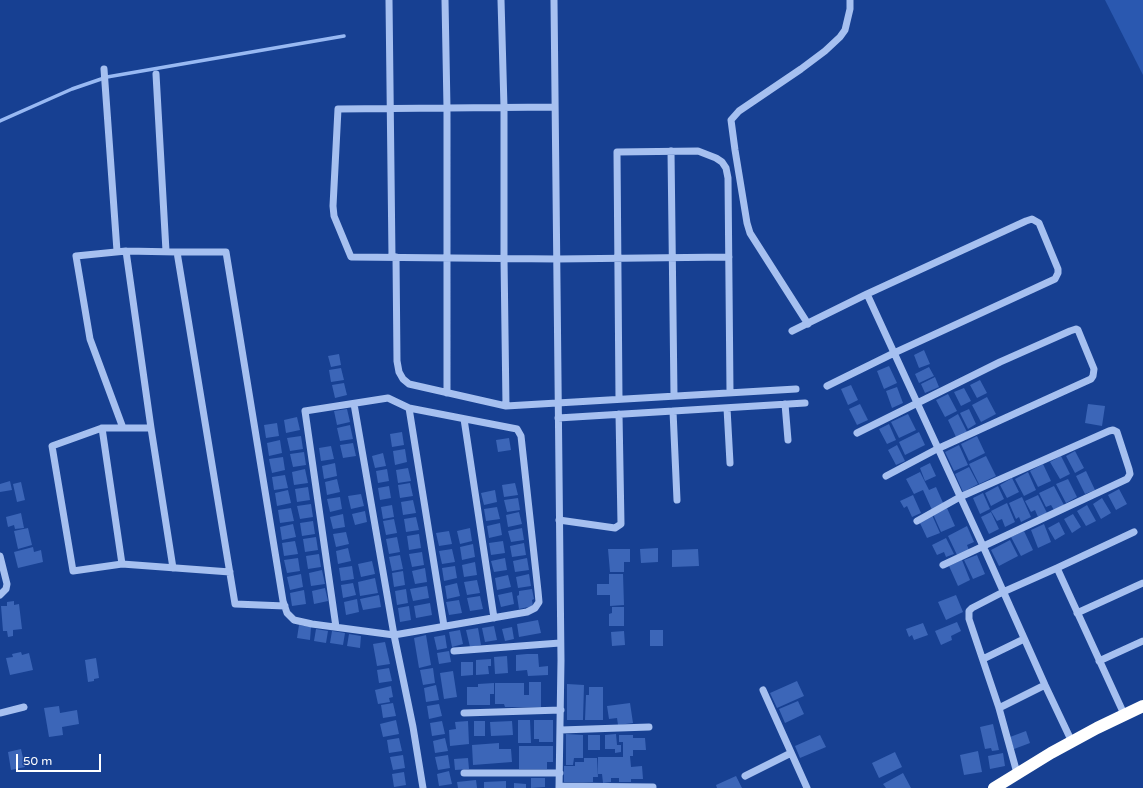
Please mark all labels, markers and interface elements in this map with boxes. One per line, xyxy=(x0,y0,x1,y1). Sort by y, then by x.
scale bar xyxy=(18,746,103,772)
text: 50 m xyxy=(23,754,52,768)

